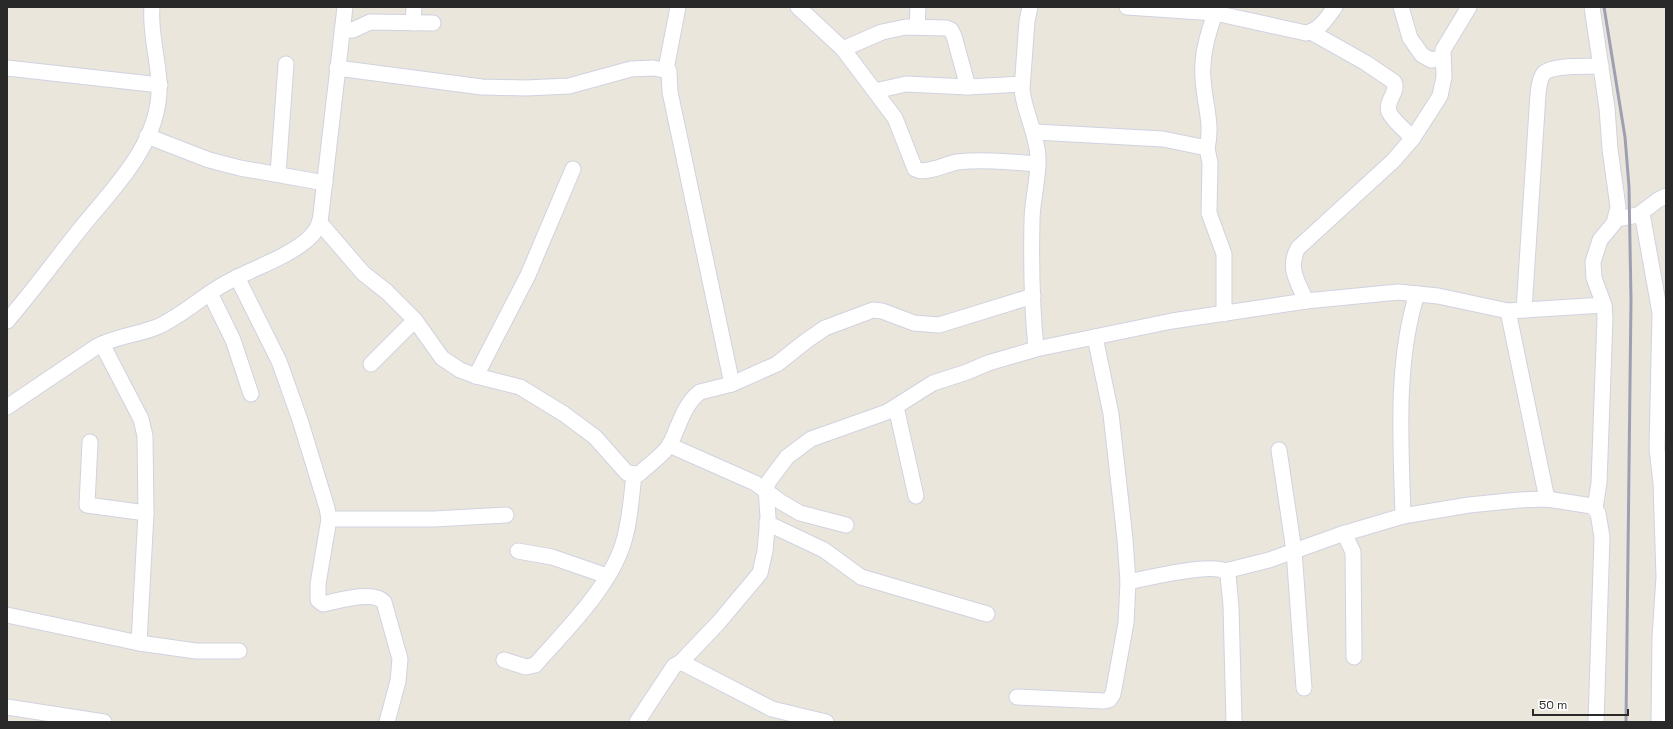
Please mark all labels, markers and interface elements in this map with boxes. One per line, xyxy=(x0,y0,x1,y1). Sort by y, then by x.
scale bar xyxy=(1533,691,1628,717)
text: 50 m xyxy=(1539,697,1567,713)

